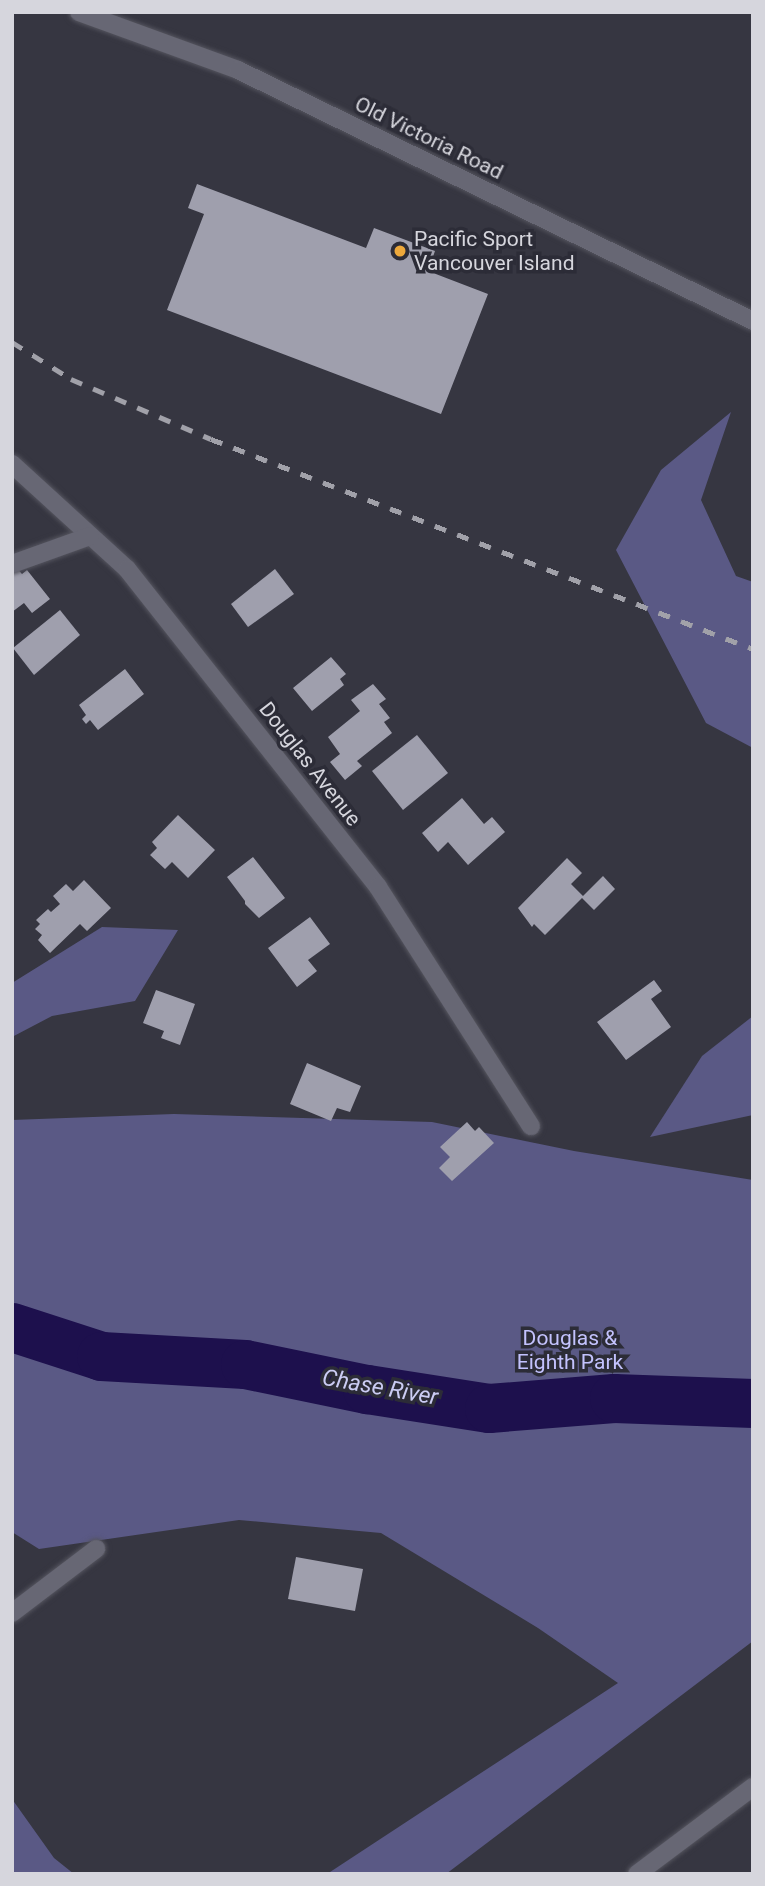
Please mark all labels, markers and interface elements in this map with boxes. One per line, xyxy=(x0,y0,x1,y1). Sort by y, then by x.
street label: Old Victoria Road xyxy=(351,91,507,185)
place label: Pacific Sport Vancouver Island xyxy=(414,226,574,276)
marker: Pacific Sport Vancouver Island xyxy=(392,243,408,259)
street label: Douglas Avenue xyxy=(254,697,366,831)
park label: Douglas & Eighth Park xyxy=(517,1325,623,1375)
water label: Chase River xyxy=(320,1364,440,1412)

